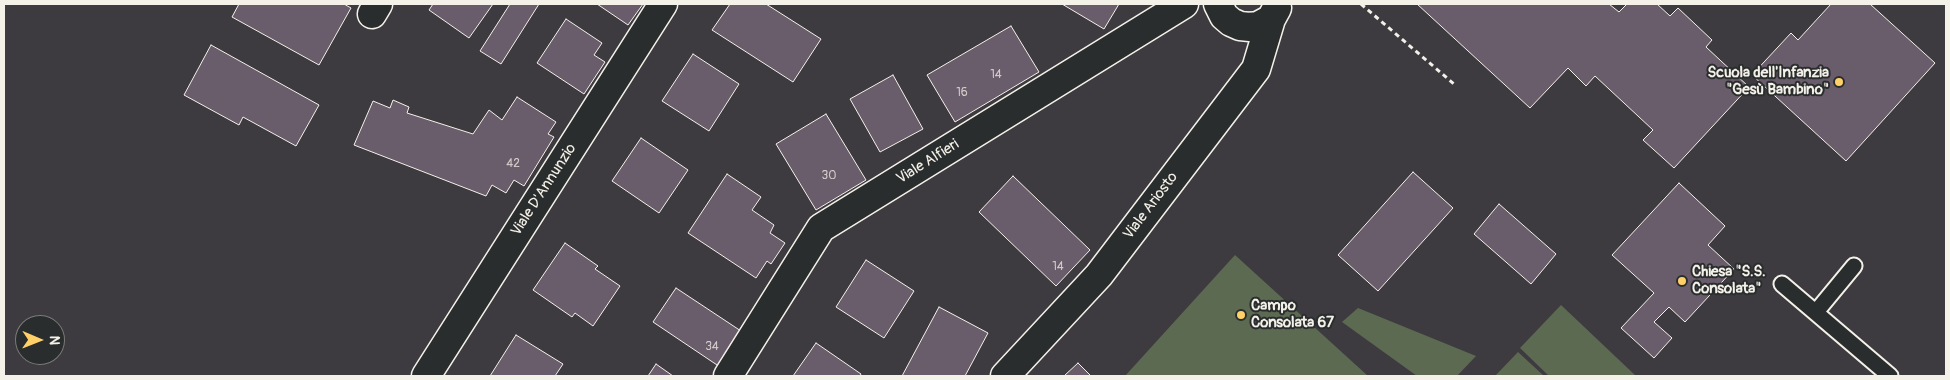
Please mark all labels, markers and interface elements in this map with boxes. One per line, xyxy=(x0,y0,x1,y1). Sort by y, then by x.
place label: Scuola dell'Infanzia "Gesù Bambino" xyxy=(1708,64,1829,99)
house number: 14 xyxy=(990,68,1002,82)
marker: Scuola dell'Infanzia "Gesù Bambino" xyxy=(1833,76,1845,88)
house number: 16 xyxy=(956,86,968,100)
street label: Viale Alfieri xyxy=(893,136,963,188)
street label: Viale D'Annunzio xyxy=(507,140,581,240)
house number: 42 xyxy=(506,157,520,171)
house number: 30 xyxy=(822,169,836,183)
street label: Viale Ariosto xyxy=(1120,169,1182,243)
house number: 14 xyxy=(1052,260,1064,274)
place label: Chiesa "S.S. Consolata" xyxy=(1692,263,1766,298)
marker: Chiesa "S.S. Consolata" xyxy=(1676,275,1688,287)
place label: Campo Consolata 67 xyxy=(1251,297,1334,332)
marker: Campo Consolata 67 xyxy=(1235,309,1247,321)
north arrow xyxy=(15,315,65,365)
text: N xyxy=(46,335,63,345)
house number: 34 xyxy=(705,340,719,354)

